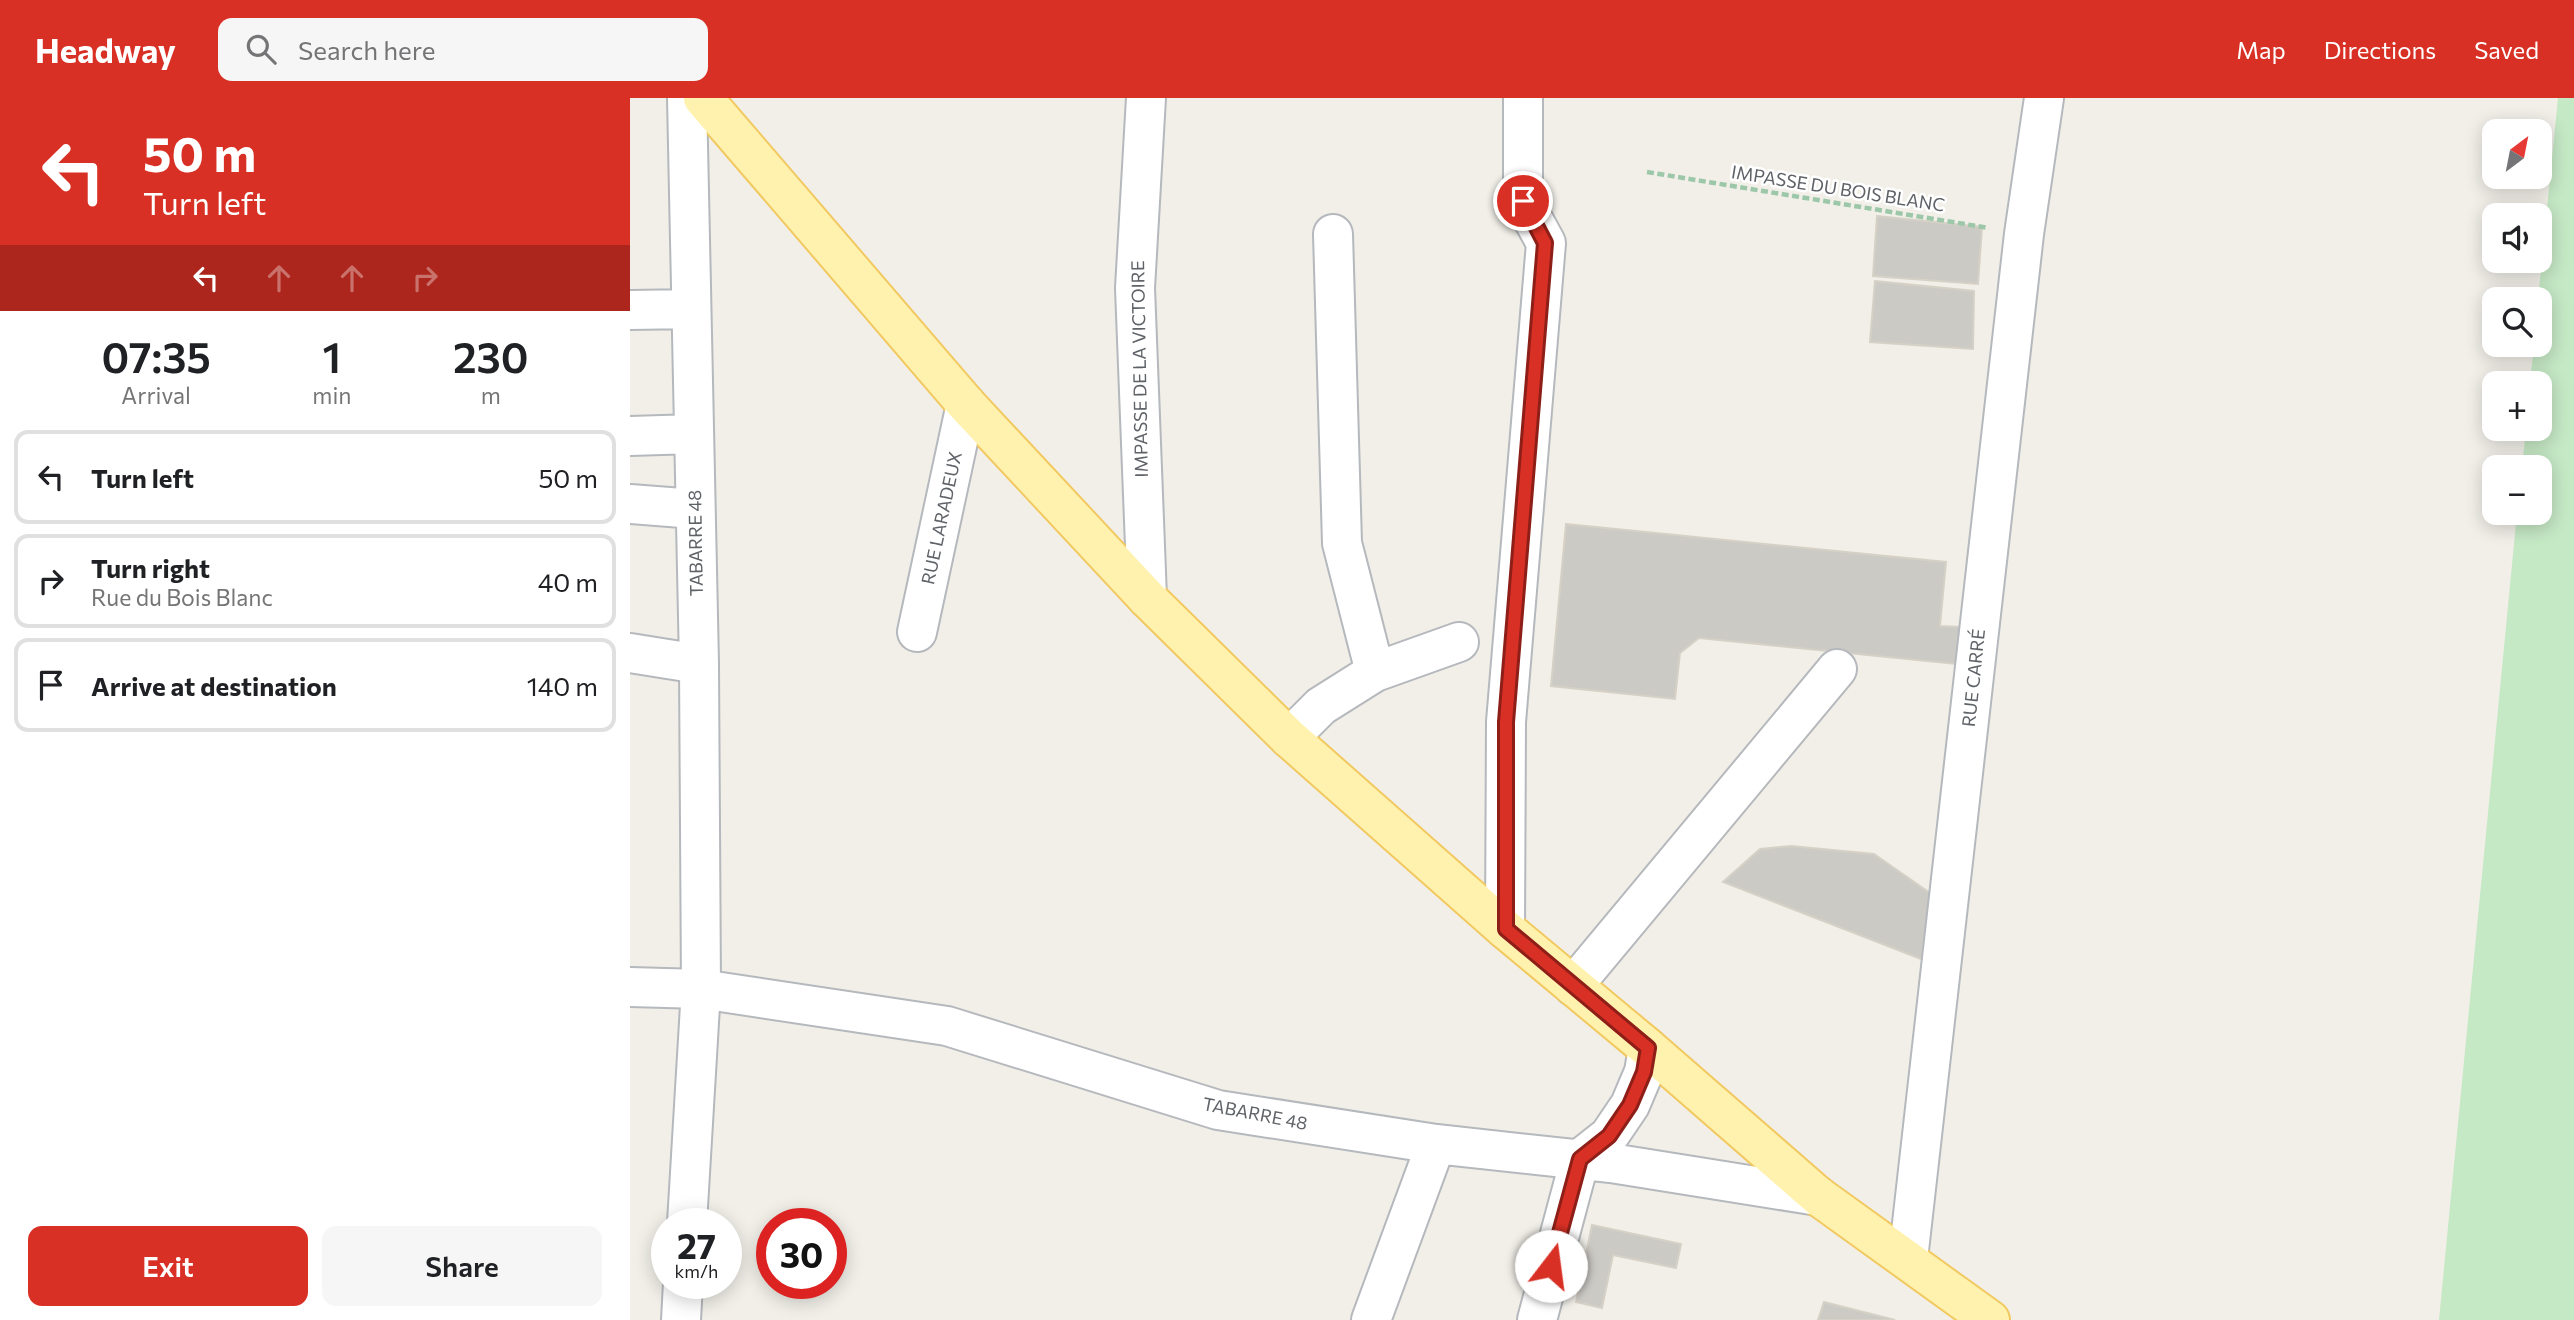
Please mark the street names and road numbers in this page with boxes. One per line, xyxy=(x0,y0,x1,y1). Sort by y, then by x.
street label: IMPASSE DU BOIS BLANC xyxy=(1730,160,1946,216)
street label: IMPASSE DE LA VICTOIRE xyxy=(1126,260,1152,478)
street label: RUE LARADEUX xyxy=(916,449,966,586)
street label: TABARRE 48 xyxy=(683,490,707,596)
street label: RUE CARRÉ xyxy=(1957,628,1989,728)
street label: TABARRE 48 xyxy=(1201,1092,1310,1134)

